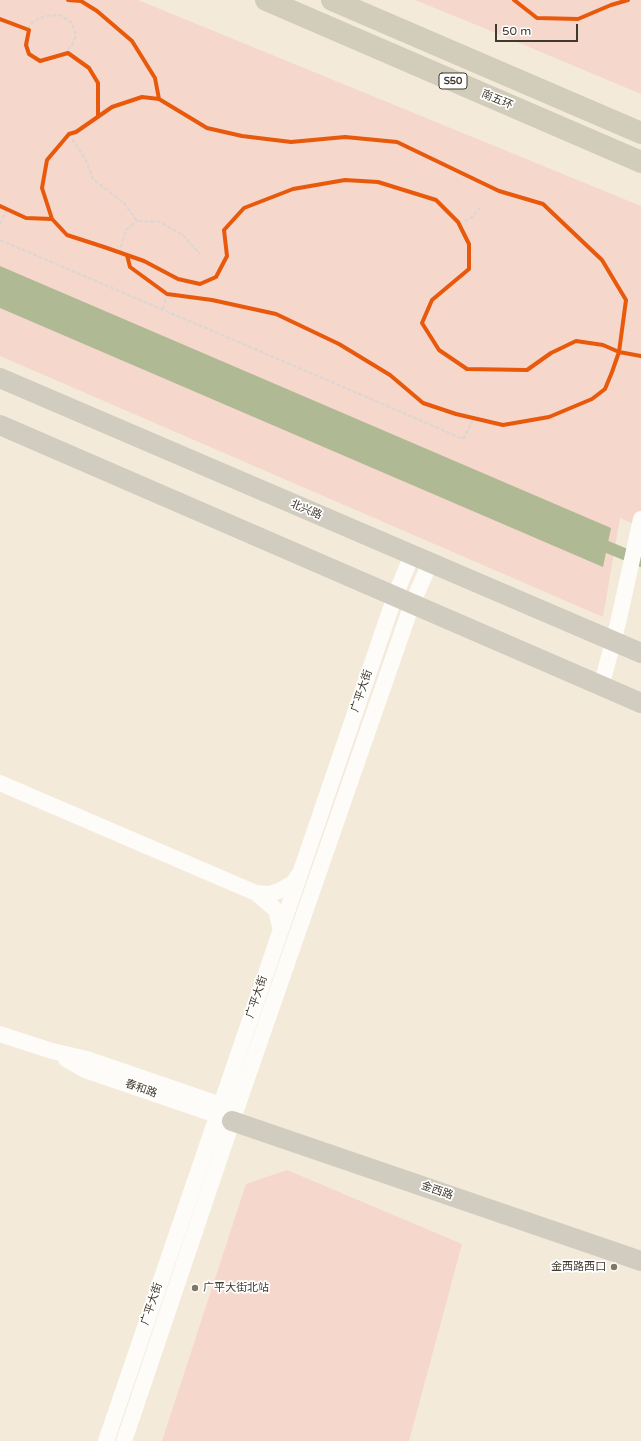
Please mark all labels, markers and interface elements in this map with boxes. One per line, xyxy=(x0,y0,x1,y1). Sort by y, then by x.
scale bar xyxy=(497,16,580,42)
text: 50 m xyxy=(502,24,531,38)
road number: S50 xyxy=(439,73,467,89)
street label: 南五环 xyxy=(479,87,515,113)
street label: 北兴路 xyxy=(288,497,324,523)
street label: 广平大街 xyxy=(349,668,375,714)
street label: 广平大街 xyxy=(244,974,270,1020)
street label: 春和路 xyxy=(123,1077,159,1101)
street label: 金西路 xyxy=(419,1179,455,1203)
place label: 金西路西口 xyxy=(551,1260,606,1274)
marker: 金西路西口 xyxy=(609,1262,619,1272)
street label: 广平大街 xyxy=(139,1281,165,1327)
place label: 广平大街北站 xyxy=(203,1281,269,1295)
marker: 广平大街北站 xyxy=(190,1283,200,1293)

